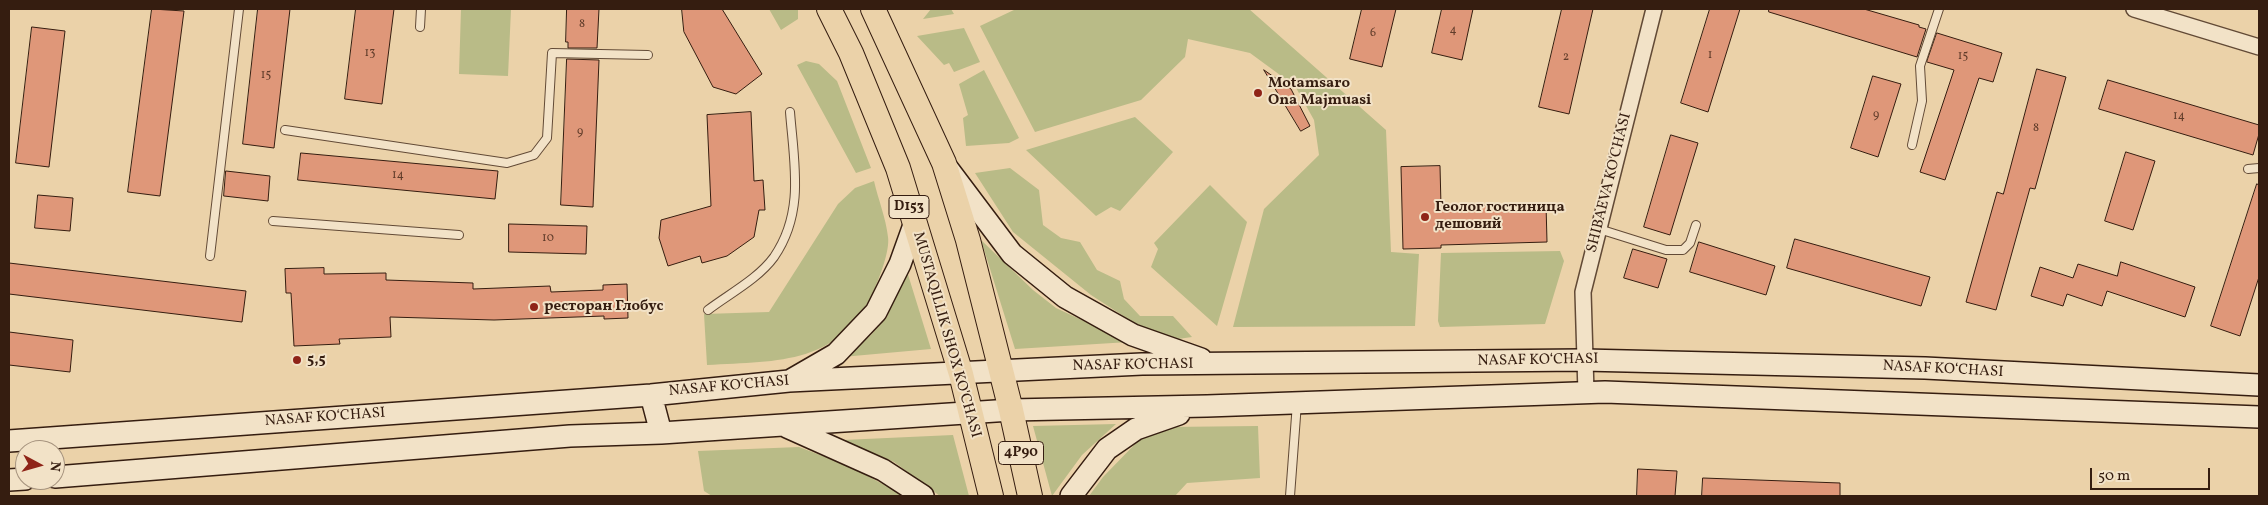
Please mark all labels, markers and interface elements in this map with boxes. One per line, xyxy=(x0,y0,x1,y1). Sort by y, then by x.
house number: 8 xyxy=(579,18,585,32)
house number: 4 xyxy=(1449,24,1457,38)
house number: 6 xyxy=(1370,27,1376,41)
house number: 13 xyxy=(365,47,375,61)
house number: 1 xyxy=(1708,49,1712,63)
house number: 15 xyxy=(1958,50,1968,64)
house number: 2 xyxy=(1563,51,1569,65)
house number: 15 xyxy=(261,69,271,83)
place label: Motamsaro Ona Majmuasi xyxy=(1268,75,1371,110)
marker: Motamsaro Ona Majmuasi xyxy=(1252,87,1264,99)
house number: 9 xyxy=(1873,109,1879,123)
house number: 14 xyxy=(2173,110,2185,124)
street label: SHIBAEVA KO'CHASI xyxy=(1584,111,1636,255)
house number: 8 xyxy=(2033,122,2039,136)
house number: 9 xyxy=(577,126,583,140)
house number: 14 xyxy=(392,169,404,183)
road number: D153 xyxy=(889,196,929,218)
place label: Геолог гостиница дешовий xyxy=(1435,199,1565,234)
marker: Геолог гостиница дешовий xyxy=(1419,211,1431,223)
street label: MUSTAQILLIK SHOX KO'CHASI xyxy=(908,230,984,440)
house number: 10 xyxy=(542,232,554,246)
place label: ресторан Глобус xyxy=(544,298,663,316)
marker: ресторан Глобус xyxy=(528,301,540,313)
place label: 5,5 xyxy=(307,351,326,369)
street label: NASAF KO‘CHASI xyxy=(1477,351,1599,371)
marker: 5,5 xyxy=(291,354,303,366)
street label: NASAF KO‘CHASI xyxy=(1072,356,1194,376)
street label: NASAF KO‘CHASI xyxy=(1882,358,2004,382)
street label: NASAF KO‘CHASI xyxy=(668,373,790,401)
street label: NASAF KO‘CHASI xyxy=(264,405,386,431)
north arrow xyxy=(15,440,65,490)
road number: 4P90 xyxy=(998,442,1044,464)
scale bar xyxy=(2093,458,2213,490)
text: N xyxy=(44,460,64,473)
text: 50 m xyxy=(2098,466,2130,487)

